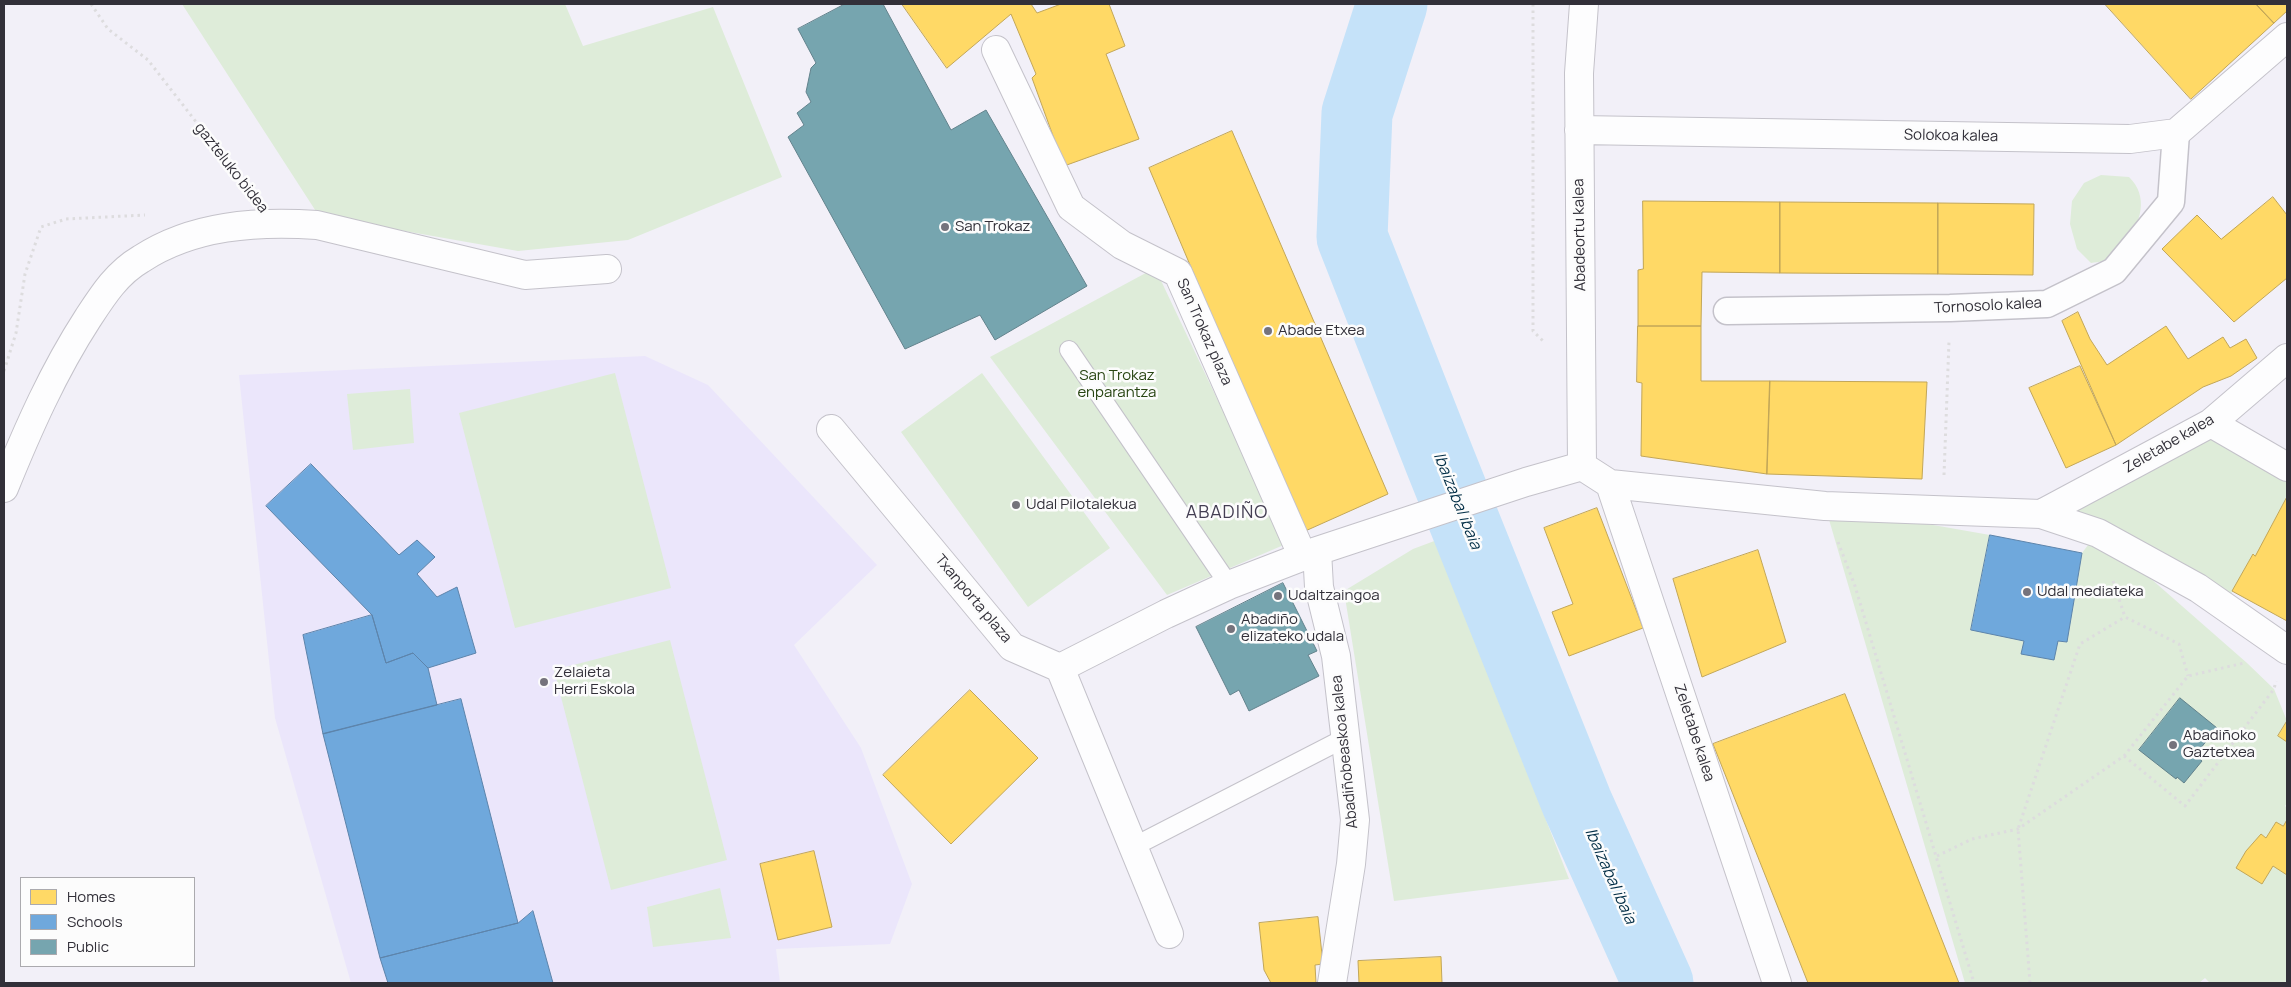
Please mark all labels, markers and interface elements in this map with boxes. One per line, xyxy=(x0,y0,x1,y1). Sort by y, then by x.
street label: gazteluko bidea xyxy=(190,119,272,217)
street label: Solokoa kalea xyxy=(1904,126,1998,146)
street label: Abadeortu kalea xyxy=(1570,178,1590,292)
place label: San Trokaz xyxy=(955,218,1031,236)
marker: San Trokaz xyxy=(939,221,951,233)
street label: San Trokaz plaza xyxy=(1172,276,1236,388)
street label: Tornosolo kalea xyxy=(1934,294,2042,318)
place label: Abade Etxea xyxy=(1278,322,1364,340)
marker: Abade Etxea xyxy=(1262,325,1274,337)
park label: San Trokaz enparantza xyxy=(1078,367,1156,402)
street label: Zeletabe kalea xyxy=(2121,411,2217,477)
water label: Ibaizabal ibaia xyxy=(1429,450,1485,552)
place label: Udal Pilotalekua xyxy=(1026,496,1136,514)
marker: Udal Pilotalekua xyxy=(1010,499,1022,511)
district label: ABADIÑO xyxy=(1185,502,1269,524)
street label: Txanporta plaza xyxy=(931,551,1015,647)
place label: Udal mediateka xyxy=(2037,583,2144,601)
marker: Udal mediateka xyxy=(2021,586,2033,598)
place label: Udaltzaingoa xyxy=(1288,587,1380,605)
marker: Udaltzaingoa xyxy=(1272,590,1284,602)
place label: Abadiño elizateko udala xyxy=(1241,611,1344,646)
marker: Abadiño elizateko udala xyxy=(1225,623,1237,635)
place label: Zelaieta Herri Eskola xyxy=(554,664,635,699)
street label: Abadiñobeaskoa kalea xyxy=(1328,674,1362,830)
marker: Zelaieta Herri Eskola xyxy=(538,676,550,688)
street label: Zeletabe kalea xyxy=(1670,682,1718,784)
place label: Abadiñoko Gaztetxea xyxy=(2183,727,2256,762)
marker: Abadiñoko Gaztetxea xyxy=(2167,739,2179,751)
water label: Ibaizabal ibaia xyxy=(1580,825,1640,927)
legend xyxy=(20,877,195,967)
text: Homes xyxy=(67,886,115,907)
text: Schools xyxy=(67,911,123,932)
text: Public xyxy=(67,936,109,957)

